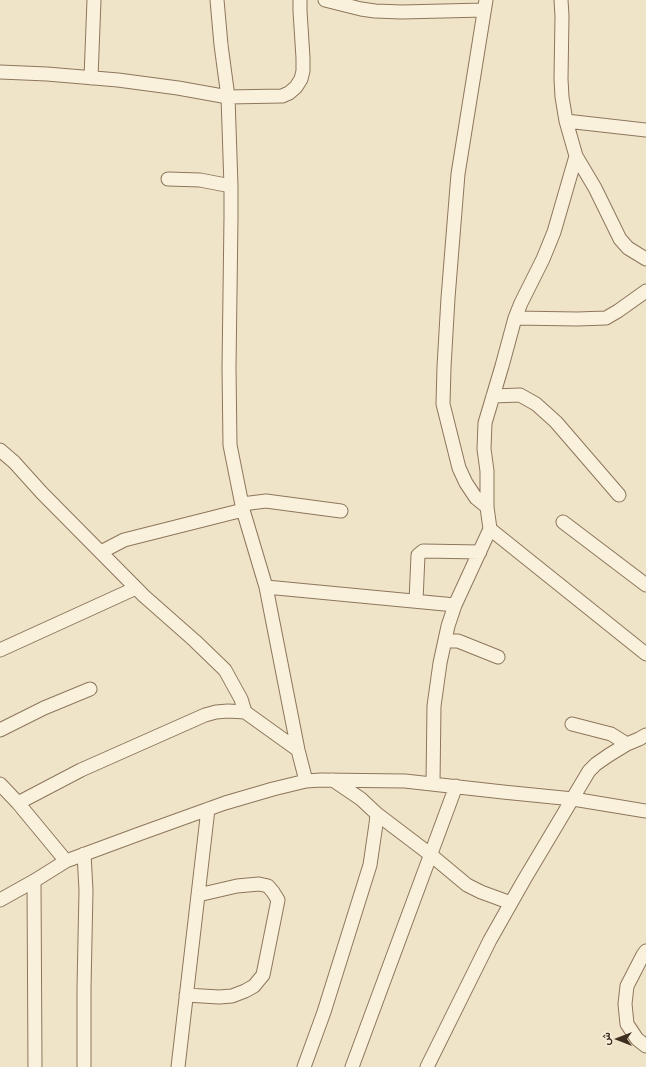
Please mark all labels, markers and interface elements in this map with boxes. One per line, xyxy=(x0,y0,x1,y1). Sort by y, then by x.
north arrow xyxy=(598,1019,638,1059)
text: ش xyxy=(600,1032,612,1046)

